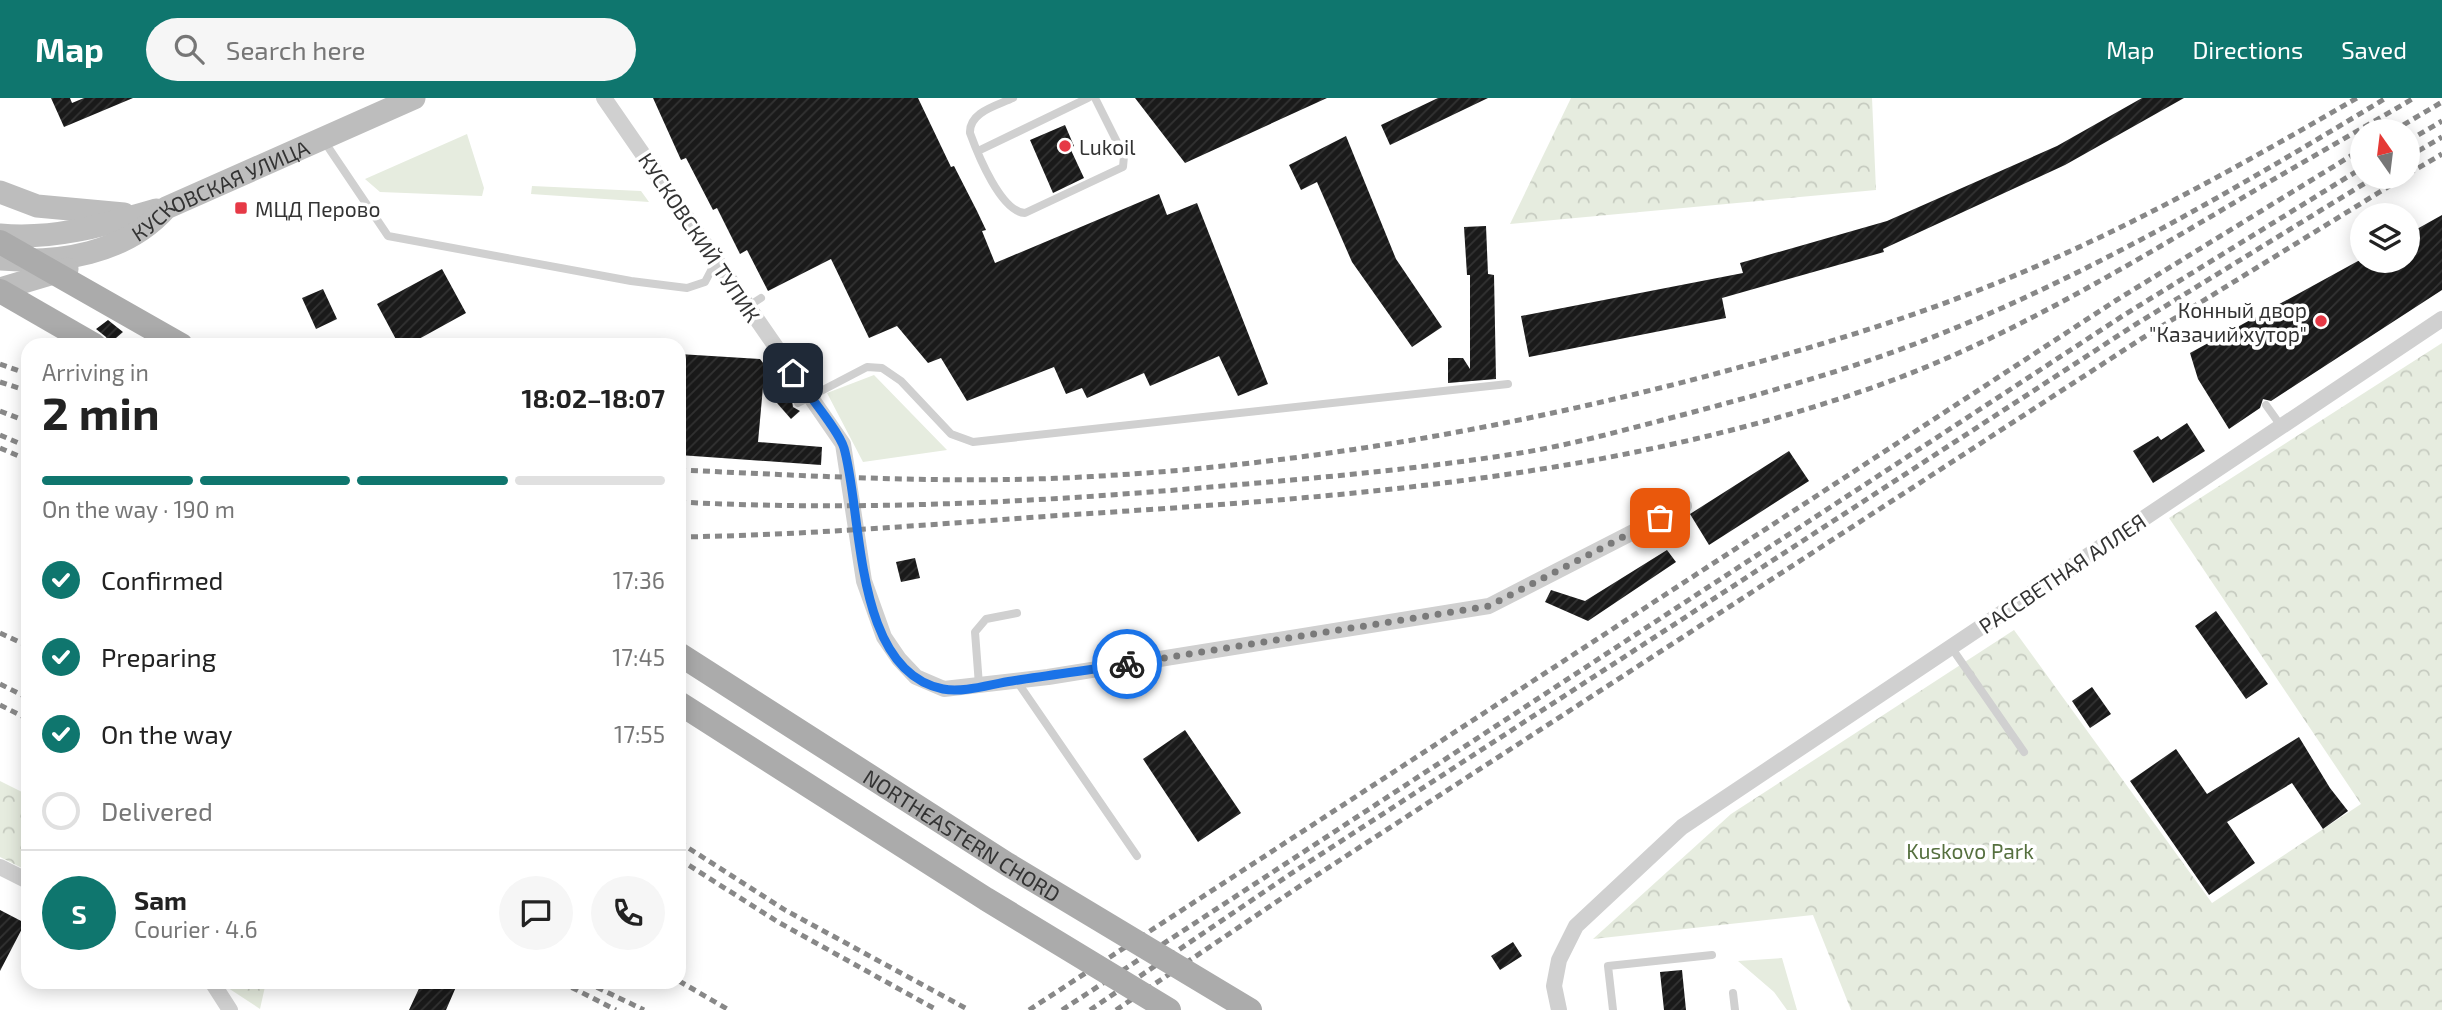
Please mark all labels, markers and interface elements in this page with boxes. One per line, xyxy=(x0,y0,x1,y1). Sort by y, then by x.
search box xyxy=(146,18,636,81)
text: Map xyxy=(35,29,104,69)
icon: search xyxy=(170,30,208,68)
text: Search here xyxy=(226,34,365,65)
text: Map xyxy=(2106,35,2154,64)
text: Directions xyxy=(2192,35,2303,64)
text: Saved xyxy=(2341,35,2407,64)
north arrow xyxy=(2350,119,2420,189)
map controls xyxy=(2350,119,2420,273)
street label: КУСКОВСКАЯ УЛИЦА xyxy=(126,134,313,246)
place label: Lukoil xyxy=(1079,134,1136,159)
marker: Lukoil xyxy=(1057,138,1073,154)
street label: КУСКОВСКИЙ ТУПИК xyxy=(634,147,766,327)
place label: МЦД Перово xyxy=(255,196,380,221)
marker: МЦД Перово xyxy=(233,200,249,216)
button: layers xyxy=(2350,203,2420,273)
place label: Конный двор "Казачий хутор" xyxy=(2149,297,2307,347)
marker: Конный двор "Казачий хутор" xyxy=(2313,313,2329,329)
pin xyxy=(763,343,823,403)
icon: home xyxy=(774,354,812,392)
text: Arriving in xyxy=(42,358,149,386)
text: 18:02–18:07 xyxy=(521,382,665,413)
text: 2 min xyxy=(42,384,160,439)
pin xyxy=(1630,488,1690,548)
text: On the way · 190 m xyxy=(42,495,235,523)
icon: bag xyxy=(1641,499,1679,537)
street label: РАССВЕТНАЯ АЛЛЕЯ xyxy=(1974,508,2150,638)
icon: check xyxy=(42,561,80,599)
text: Confirmed xyxy=(101,564,224,595)
text: 17:36 xyxy=(613,566,665,594)
courier xyxy=(1092,629,1162,699)
icon: check xyxy=(42,638,80,676)
text: Preparing xyxy=(101,641,216,672)
text: 17:45 xyxy=(612,643,665,671)
icon: bike xyxy=(1108,645,1146,683)
icon: check xyxy=(42,715,80,753)
text: On the way xyxy=(101,718,232,749)
text: 17:55 xyxy=(614,720,665,748)
street label: NORTHEASTERN CHORD xyxy=(859,763,1065,906)
text: Delivered xyxy=(101,795,213,826)
park label: Kuskovo Park xyxy=(1906,838,2034,863)
button: chat xyxy=(499,876,573,950)
button: phone xyxy=(591,876,665,950)
text: Sam xyxy=(134,884,187,915)
text: S xyxy=(71,898,87,929)
text: Courier · 4.6 xyxy=(134,915,258,943)

